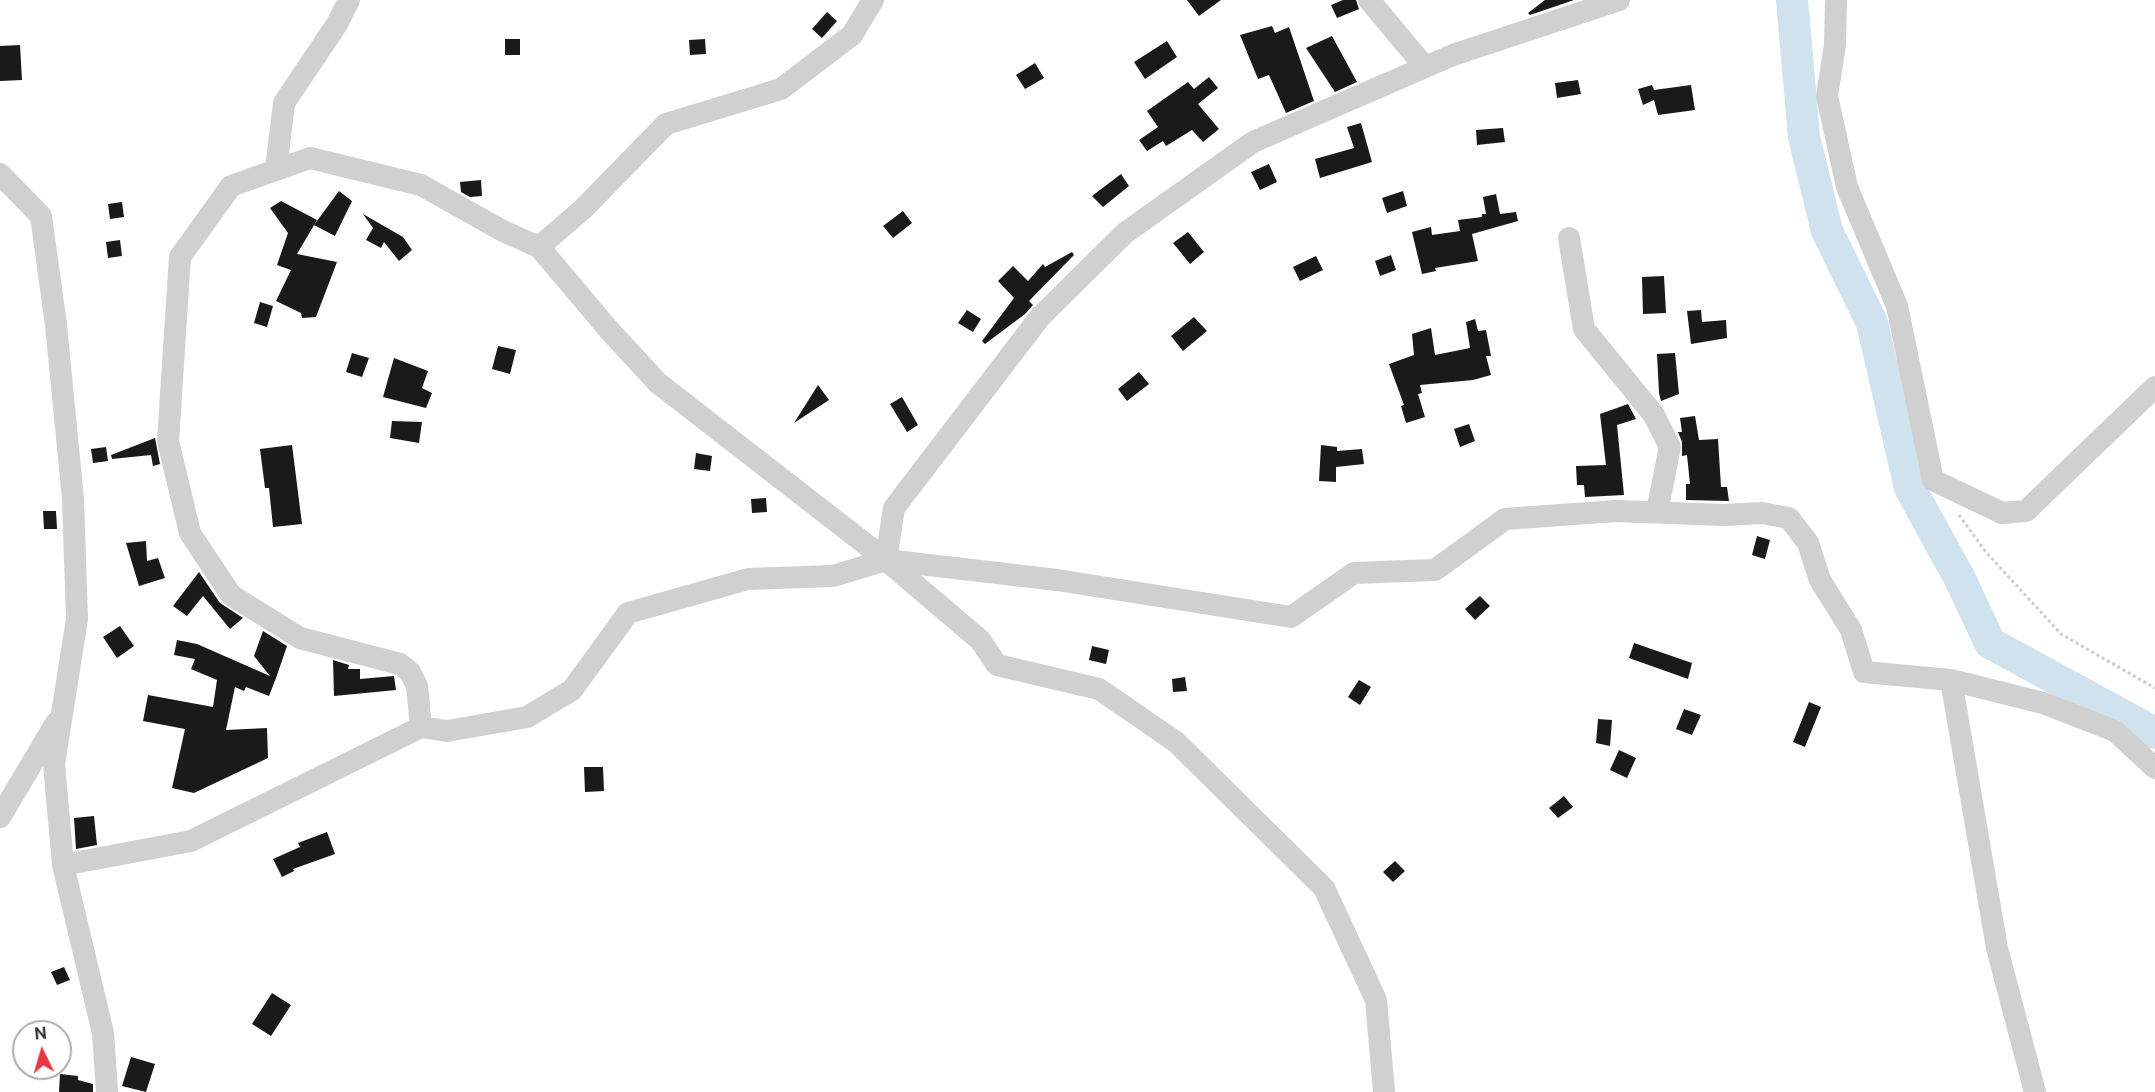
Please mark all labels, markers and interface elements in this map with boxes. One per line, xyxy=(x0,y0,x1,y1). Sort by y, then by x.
north arrow xyxy=(12,1020,72,1080)
text: N xyxy=(33,1024,48,1044)

